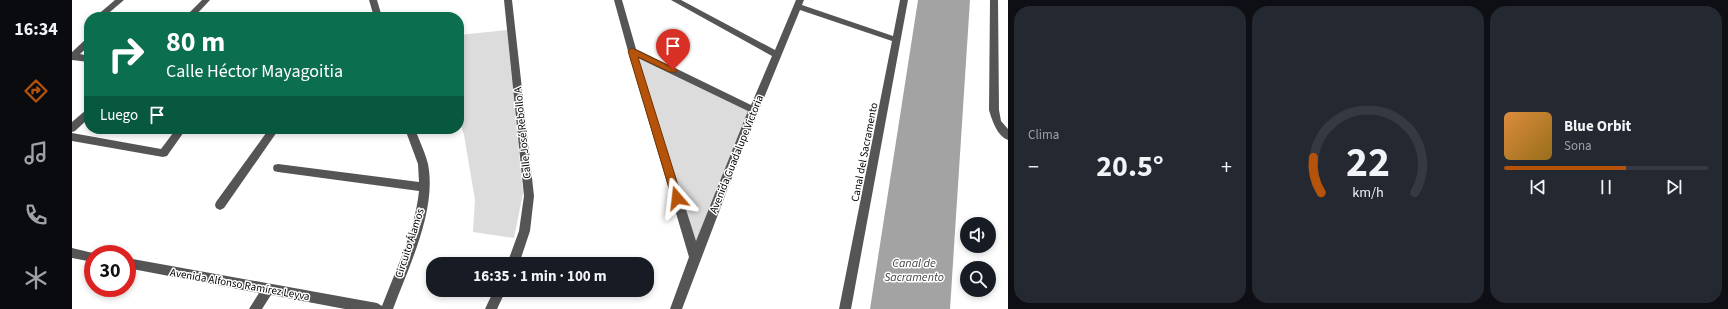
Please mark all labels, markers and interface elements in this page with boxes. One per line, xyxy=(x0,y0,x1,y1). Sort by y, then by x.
text: 16:34 xyxy=(14,17,58,42)
text: 80 m xyxy=(166,22,225,62)
icon: right xyxy=(100,28,152,80)
pin xyxy=(656,29,690,70)
icon: arrive xyxy=(662,35,684,57)
text: Calle Héctor Mayagoitia xyxy=(166,59,343,84)
icon: directions xyxy=(22,77,50,105)
street label: Calle José Rebollo A xyxy=(510,86,535,179)
street label: Avenida Guadalupe Victoria xyxy=(706,93,767,216)
street label: Canal del Sacramento xyxy=(848,101,881,203)
icon: arrive xyxy=(146,104,168,126)
text: Luego xyxy=(100,105,138,126)
text: Blue Orbit xyxy=(1564,116,1631,137)
text: Clima xyxy=(1028,126,1059,144)
text: 22 xyxy=(1346,132,1390,192)
text: Sona xyxy=(1564,137,1592,155)
icon: music xyxy=(22,139,50,167)
text: 20.5° xyxy=(1096,145,1164,188)
text: − xyxy=(1028,151,1039,183)
text: + xyxy=(1221,151,1232,183)
icon: previous xyxy=(1527,176,1549,198)
icon: pause xyxy=(1595,176,1617,198)
icon: next xyxy=(1663,176,1685,198)
position arrow xyxy=(656,177,698,219)
text: km/h xyxy=(1352,181,1384,202)
icon: phone xyxy=(22,201,50,229)
street label: Circuito Álamos xyxy=(391,206,428,280)
map controls xyxy=(960,217,996,297)
button: sound xyxy=(960,217,996,253)
speed limit sign: 30 xyxy=(84,245,136,297)
water label: Canal de Sacramento xyxy=(884,255,944,286)
button: search xyxy=(960,261,996,297)
icon: climate xyxy=(22,264,50,292)
street label: Avenida Alfonso Ramírez Leyva xyxy=(169,265,311,304)
text: 16:35 · 1 min · 100 m xyxy=(473,266,607,287)

